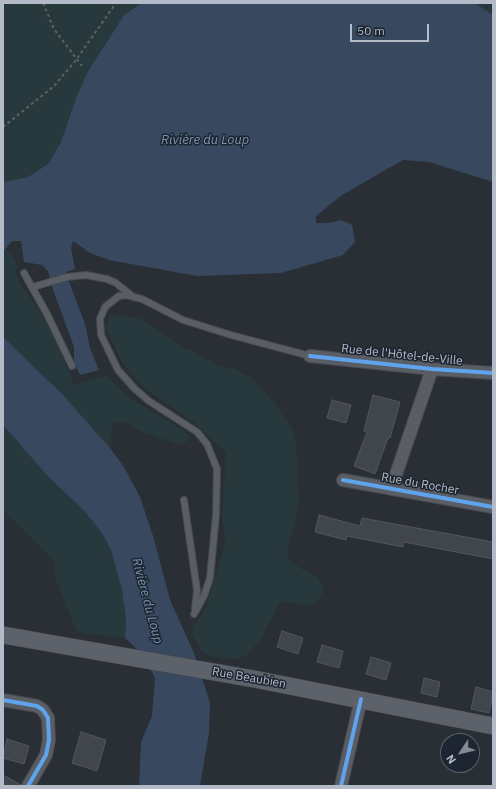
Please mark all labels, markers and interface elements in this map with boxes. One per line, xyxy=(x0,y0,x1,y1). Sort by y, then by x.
scale bar xyxy=(352,16,431,42)
text: 50 m xyxy=(357,23,385,38)
water label: Rivière du Loup xyxy=(161,132,249,148)
street label: Rue de l'Hôtel-de-Ville xyxy=(341,341,463,369)
street label: Rue du Rocher xyxy=(380,470,460,498)
water label: Rivière du Loup xyxy=(128,556,166,646)
street label: Rue Beaubien xyxy=(211,664,287,692)
north arrow xyxy=(440,733,480,773)
text: N xyxy=(443,752,459,767)

